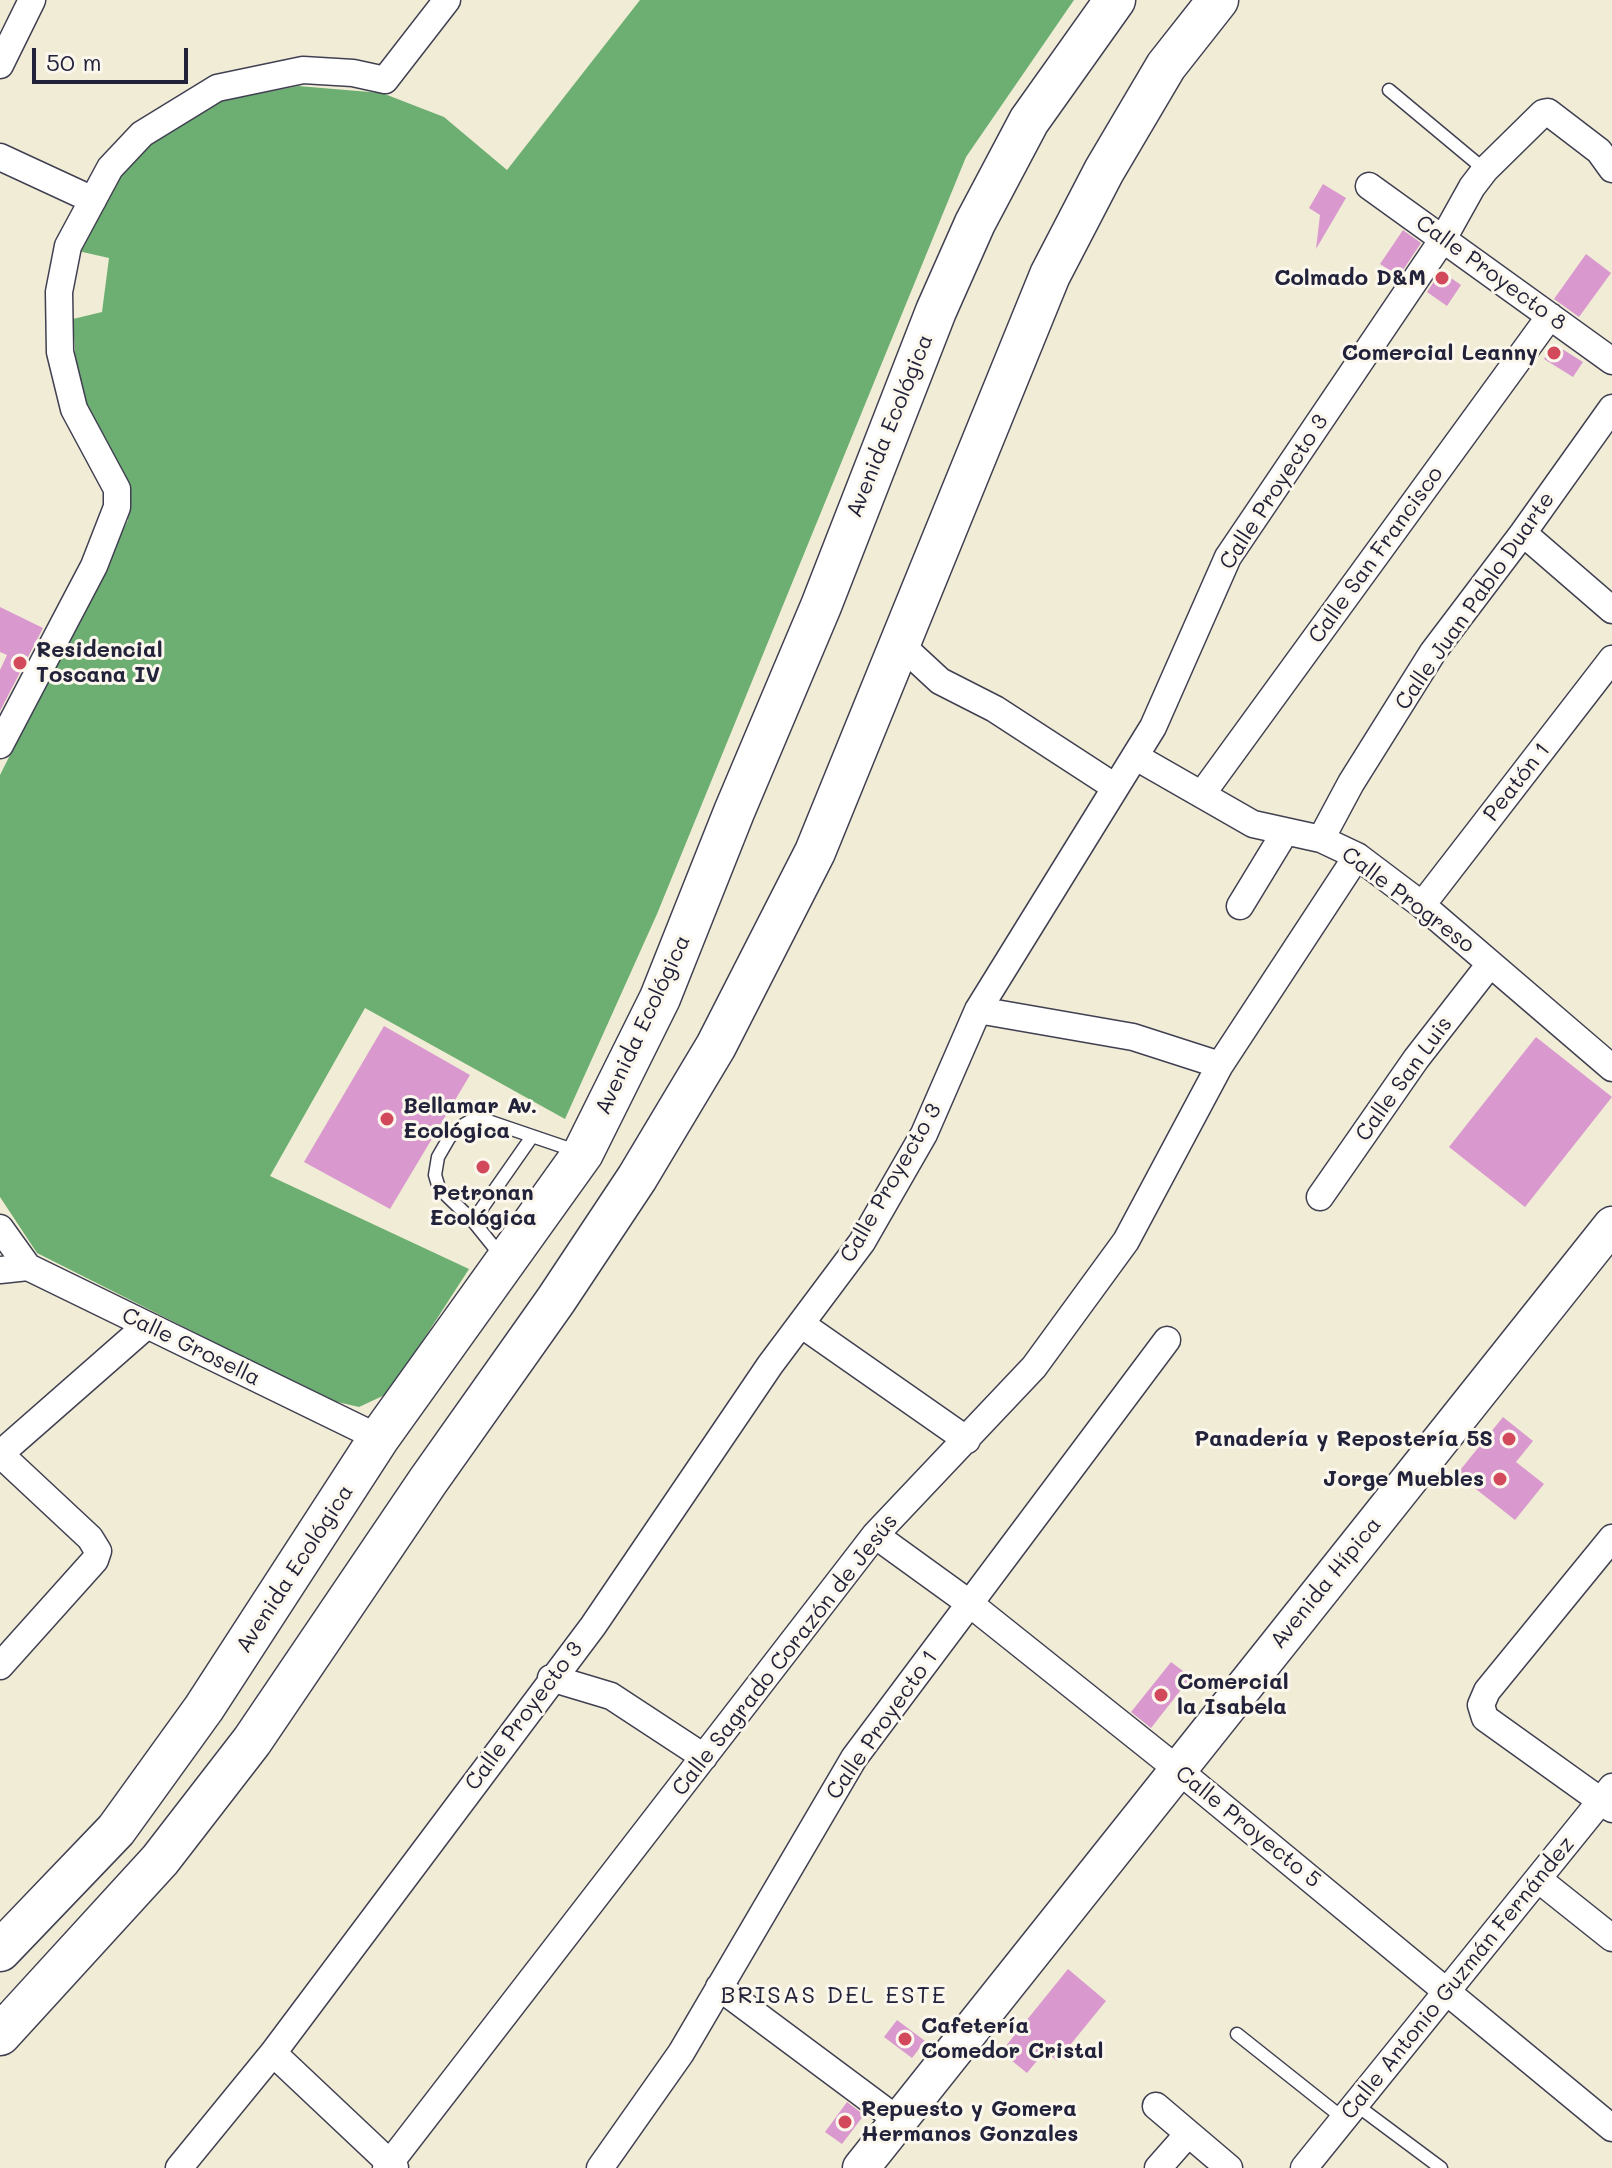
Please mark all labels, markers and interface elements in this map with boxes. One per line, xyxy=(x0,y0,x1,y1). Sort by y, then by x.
scale bar xyxy=(36,32,192,82)
text: 50 m xyxy=(46,46,102,77)
street label: Calle Proyecto 8 xyxy=(1411,209,1571,337)
place label: Colmado D&M xyxy=(1274,265,1426,291)
marker: Colmado D&M xyxy=(1433,269,1451,287)
street label: Avenida Ecológica xyxy=(841,331,939,521)
place label: Comercial Leanny xyxy=(1342,340,1538,366)
marker: Comercial Leanny xyxy=(1545,344,1563,362)
street label: Calle Proyecto 3 xyxy=(1214,410,1334,574)
street label: Calle San Francisco xyxy=(1303,461,1449,649)
street label: Calle Juan Pablo Duarte xyxy=(1390,487,1560,715)
place label: Residencial Toscana IV xyxy=(36,637,163,688)
marker: Residencial Toscana IV xyxy=(11,654,29,672)
street label: Peatón 1 xyxy=(1478,737,1556,827)
street label: Calle Progreso xyxy=(1336,841,1480,959)
street label: Avenida Ecológica xyxy=(590,931,696,1119)
street label: Calle San Luis xyxy=(1350,1012,1458,1146)
place label: Bellamar Av. Ecológica xyxy=(403,1093,537,1144)
street label: Calle Proyecto 3 xyxy=(835,1099,947,1267)
marker: Bellamar Av. Ecológica xyxy=(378,1110,396,1128)
marker: Petronan Ecológica xyxy=(474,1158,492,1176)
place label: Petronan Ecológica xyxy=(429,1180,537,1232)
street label: Calle Grosella xyxy=(118,1302,264,1392)
place label: Panadería y Repostería 5S xyxy=(1194,1426,1493,1452)
marker: Panadería y Repostería 5S xyxy=(1500,1430,1518,1448)
place label: Jorge Muebles xyxy=(1323,1466,1484,1492)
marker: Jorge Muebles xyxy=(1491,1470,1509,1488)
street label: Avenida Ecológica xyxy=(231,1480,359,1658)
street label: Calle Sagrado Corazón de Jesús xyxy=(667,1509,903,1801)
street label: Avenida Hípica xyxy=(1265,1512,1387,1654)
street label: Calle Proyecto 3 xyxy=(459,1636,589,1796)
street label: Calle Proyecto 1 xyxy=(821,1645,943,1805)
place label: Comercial la Isabela xyxy=(1177,1669,1289,1720)
marker: Comercial la Isabela xyxy=(1152,1686,1170,1704)
street label: Calle Proyecto 5 xyxy=(1170,1760,1326,1894)
street label: Calle Antonio Guzmán Fernández xyxy=(1336,1831,1580,2125)
district label: BRISAS DEL ESTE xyxy=(720,1982,948,2010)
place label: Cafetería Comedor Cristal xyxy=(921,2013,1103,2064)
marker: Cafetería Comedor Cristal xyxy=(896,2030,914,2048)
place label: Repuesto y Gomera Hermanos Gonzales xyxy=(861,2096,1078,2148)
marker: Repuesto y Gomera Hermanos Gonzales xyxy=(836,2113,854,2131)

